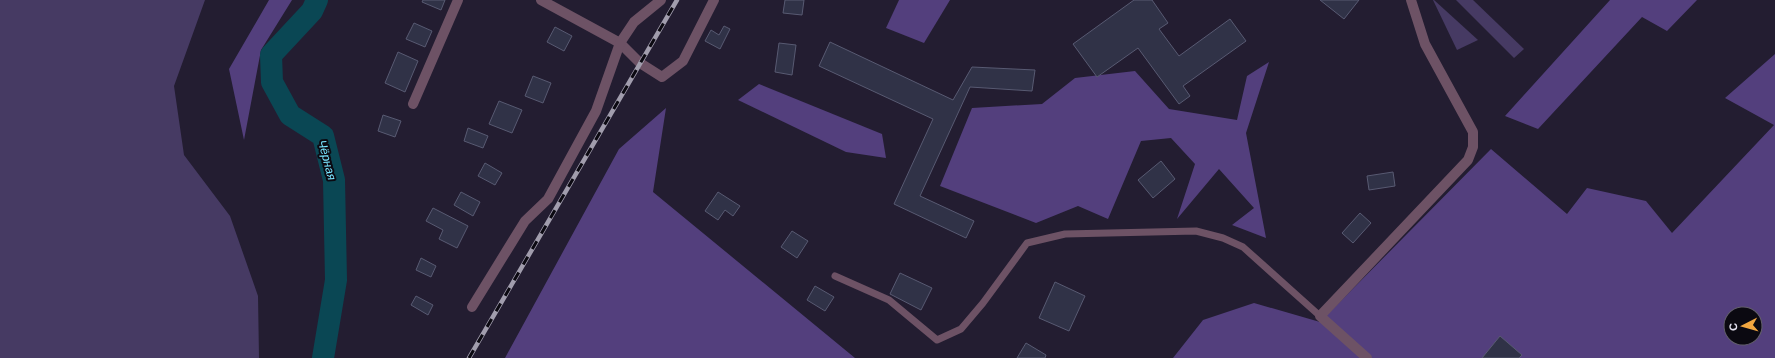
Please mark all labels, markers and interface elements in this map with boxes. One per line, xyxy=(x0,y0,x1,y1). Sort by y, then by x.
water label: Чёрная xyxy=(315,138,340,182)
north arrow xyxy=(1723,306,1763,346)
text: С xyxy=(1726,322,1739,332)

